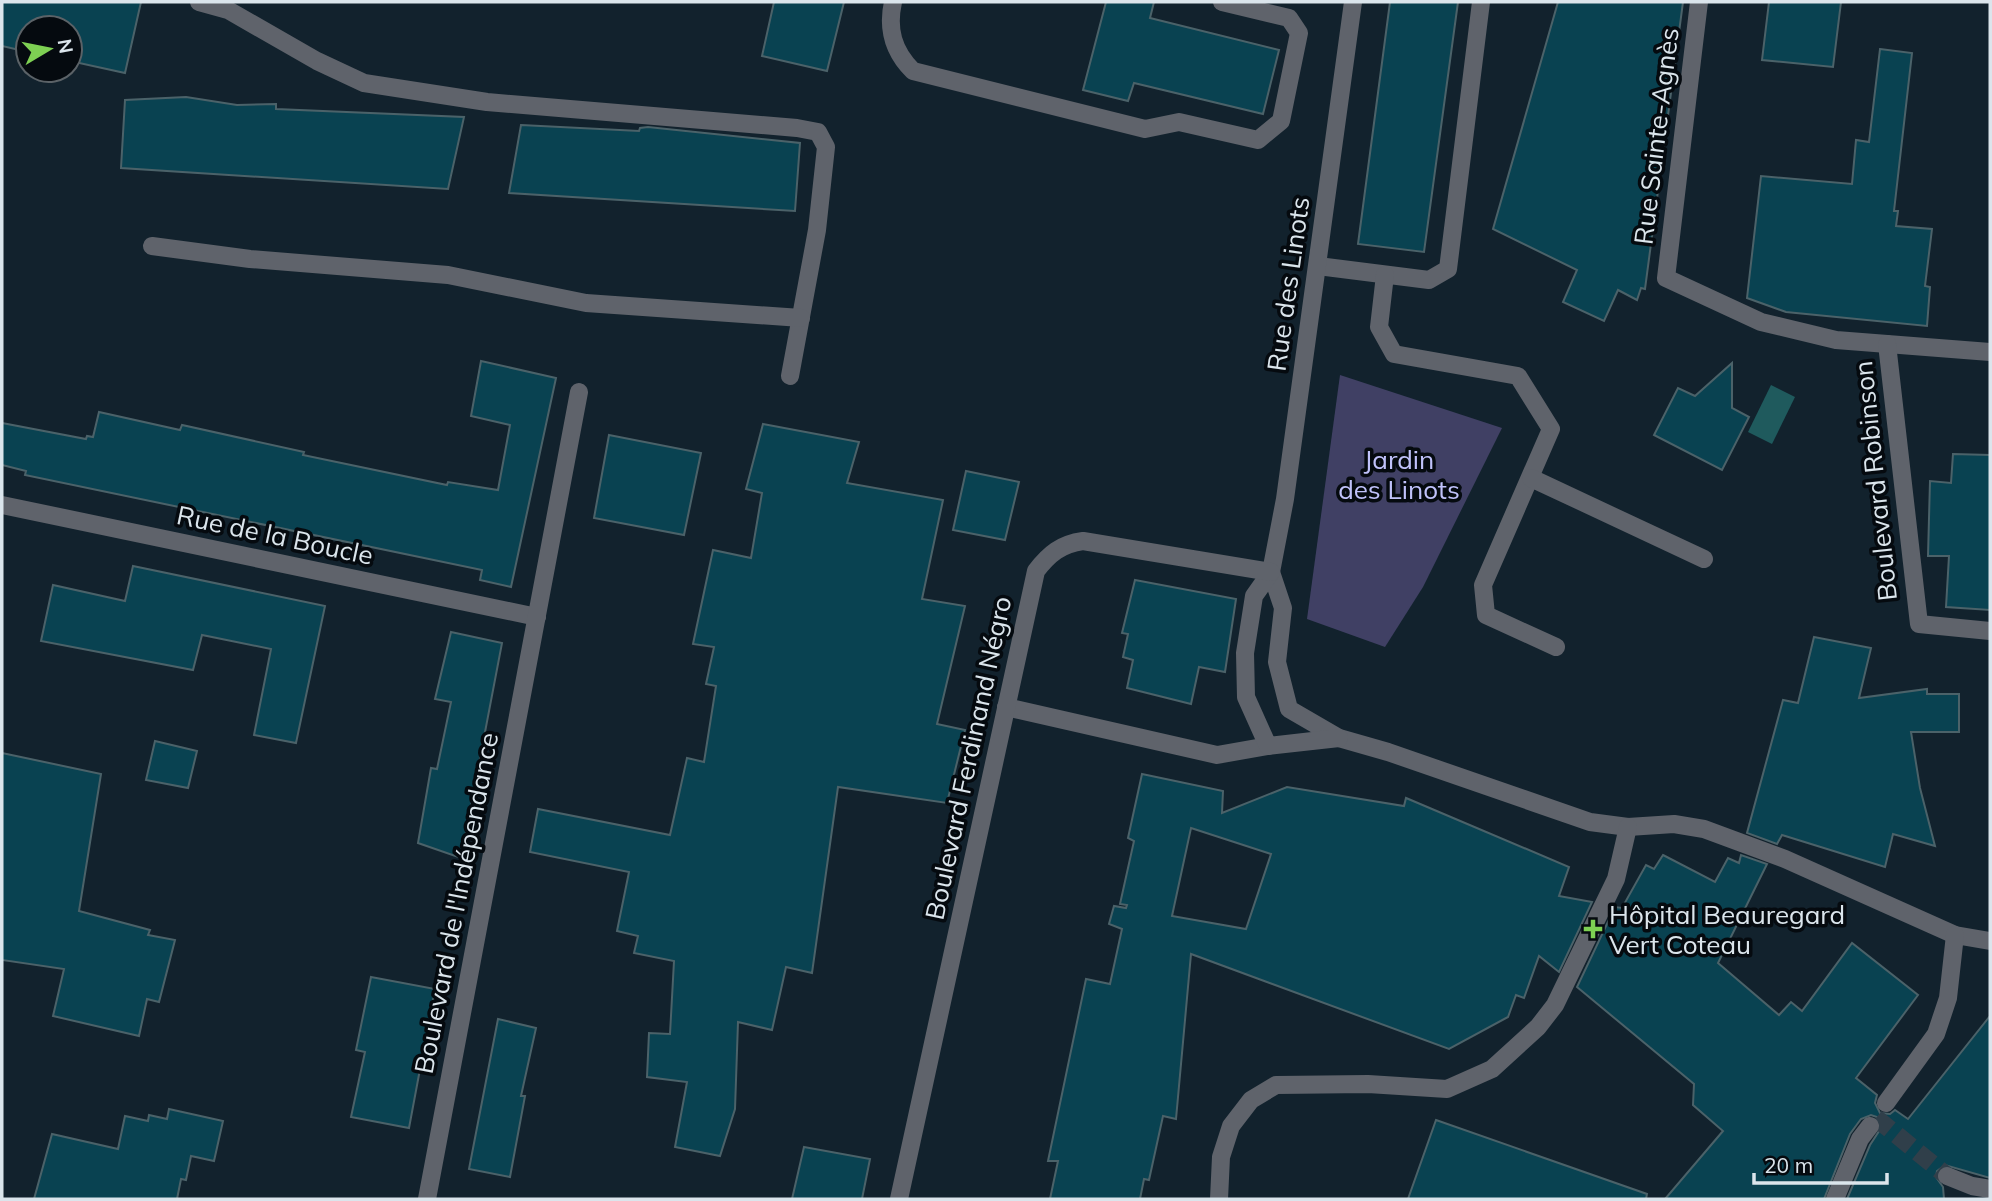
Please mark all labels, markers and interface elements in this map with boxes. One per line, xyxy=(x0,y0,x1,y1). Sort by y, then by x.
north arrow xyxy=(14,14,84,84)
street label: Rue Sainte-Agnès xyxy=(1626,26,1686,246)
text: N xyxy=(53,37,79,55)
street label: Rue des Linots xyxy=(1259,195,1317,373)
street label: Boulevard Robinson xyxy=(1846,359,1904,603)
park label: Jardin des Linots xyxy=(1338,443,1460,506)
street label: Rue de la Boucle xyxy=(174,498,376,572)
street label: Boulevard Ferdinand Négro xyxy=(918,593,1018,923)
street label: Boulevard de l'Indépendance xyxy=(407,730,505,1076)
place label: Hôpital Beauregard Vert Coteau xyxy=(1609,898,1845,961)
marker: Hôpital Beauregard Vert Coteau xyxy=(1583,919,1603,939)
scale bar xyxy=(1754,1142,1887,1186)
text: 20 m xyxy=(1764,1152,1813,1178)

